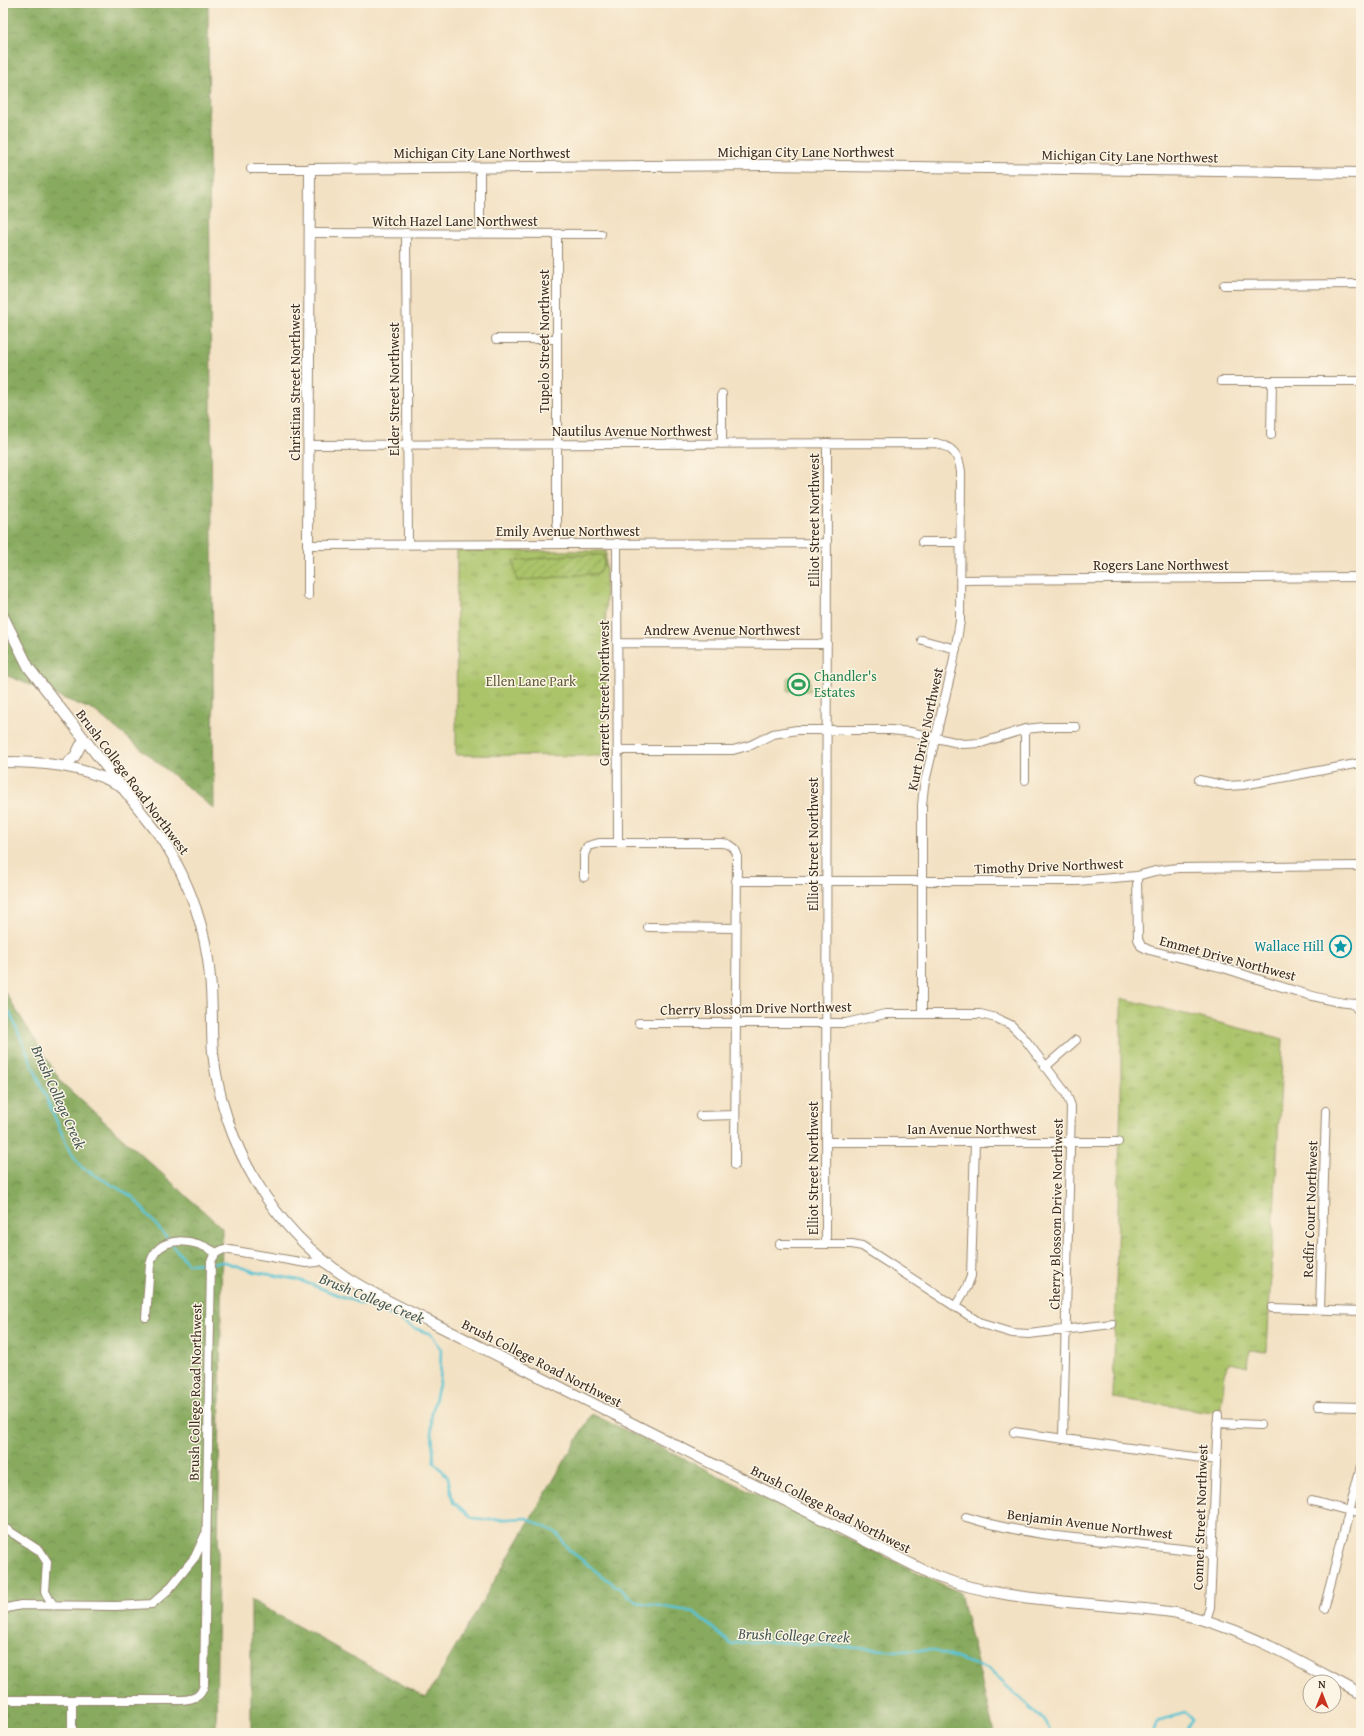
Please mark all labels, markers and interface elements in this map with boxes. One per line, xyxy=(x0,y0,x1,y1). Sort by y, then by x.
street label: Michigan City Lane Northwest xyxy=(718,142,894,162)
street label: Michigan City Lane Northwest xyxy=(394,143,570,163)
street label: Michigan City Lane Northwest xyxy=(1041,144,1219,168)
street label: Witch Hazel Lane Northwest xyxy=(372,211,538,231)
street label: Tupelo Street Northwest xyxy=(534,269,554,413)
street label: Christina Street Northwest xyxy=(285,303,305,461)
street label: Elder Street Northwest xyxy=(384,322,404,456)
street label: Nautilus Avenue Northwest xyxy=(552,421,712,441)
street label: Elliot Street Northwest xyxy=(804,453,824,587)
street label: Emily Avenue Northwest xyxy=(496,521,640,541)
street label: Rogers Lane Northwest xyxy=(1093,555,1229,575)
street label: Garrett Street Northwest xyxy=(594,620,614,766)
street label: Andrew Avenue Northwest xyxy=(644,620,800,640)
street label: Kurt Drive Northwest xyxy=(902,665,948,793)
place label: Chandler's Estates xyxy=(814,666,877,702)
park label: Ellen Lane Park xyxy=(486,671,577,691)
sports icon: Chandler's Estates xyxy=(786,671,812,697)
street label: Brush College Road Northwest xyxy=(72,705,194,859)
street label: Elliot Street Northwest xyxy=(803,777,823,911)
street label: Timothy Drive Northwest xyxy=(974,853,1124,879)
street label: Emmet Drive Northwest xyxy=(1157,930,1299,986)
place icon: Wallace Hill xyxy=(1327,933,1353,959)
place label: Wallace Hill xyxy=(1255,936,1324,956)
street label: Cherry Blossom Drive Northwest xyxy=(660,996,852,1020)
water label: Brush College Creek xyxy=(26,1041,91,1152)
street label: Elliot Street Northwest xyxy=(803,1101,823,1235)
street label: Cherry Blossom Drive Northwest xyxy=(1044,1118,1068,1310)
street label: Ian Avenue Northwest xyxy=(907,1119,1037,1139)
street label: Redfir Court Northwest xyxy=(1298,1140,1322,1278)
water label: Brush College Creek xyxy=(315,1267,428,1329)
street label: Brush College Road Northwest xyxy=(183,1303,207,1481)
street label: Brush College Road Northwest xyxy=(458,1314,626,1412)
street label: Conner Street Northwest xyxy=(1187,1444,1213,1590)
street label: Brush College Road Northwest xyxy=(747,1460,915,1558)
street label: Benjamin Avenue Northwest xyxy=(1006,1504,1174,1544)
water label: Brush College Creek xyxy=(737,1623,850,1647)
north arrow xyxy=(1302,1674,1342,1714)
text: N xyxy=(1318,1676,1326,1692)

